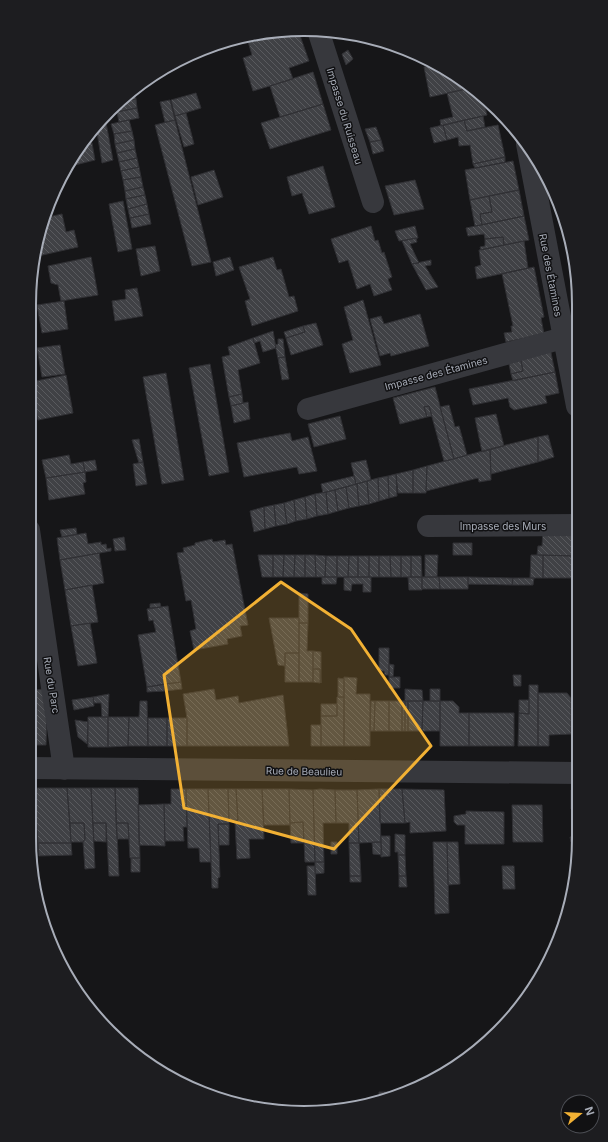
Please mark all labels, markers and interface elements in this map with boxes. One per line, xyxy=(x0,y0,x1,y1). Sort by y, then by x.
street label: Impasse du Ruisseau xyxy=(325,66,365,166)
street label: Rue des Étamines xyxy=(537,232,566,317)
street label: Impasse des Étamines xyxy=(383,353,489,392)
street label: Impasse des Murs xyxy=(460,520,546,532)
street label: Rue du Parc xyxy=(42,656,62,714)
street label: Rue de Beaulieu xyxy=(266,764,342,778)
north arrow xyxy=(560,1094,600,1134)
text: N xyxy=(582,1105,597,1117)

